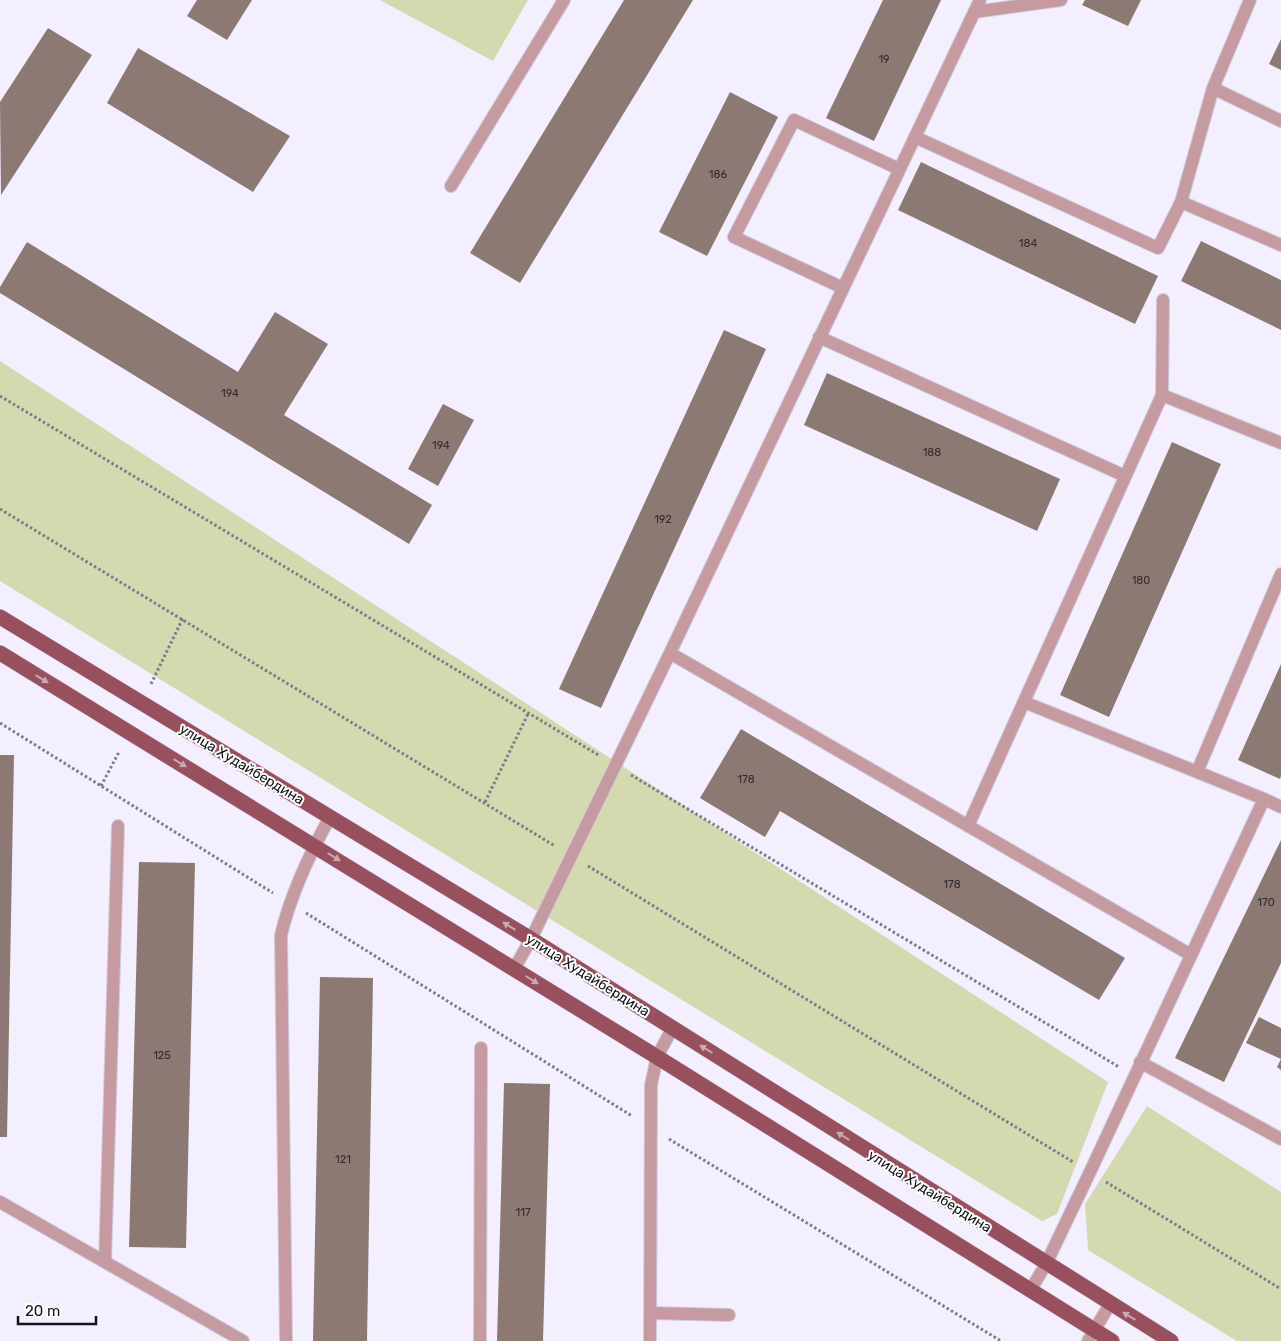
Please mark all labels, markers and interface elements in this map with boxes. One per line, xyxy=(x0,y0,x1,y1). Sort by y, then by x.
house number: 19 xyxy=(878,53,890,66)
house number: 186 xyxy=(709,168,728,181)
house number: 184 xyxy=(1019,237,1037,250)
house number: 194 xyxy=(221,387,239,400)
house number: 194 xyxy=(432,439,450,452)
house number: 188 xyxy=(923,446,941,459)
house number: 192 xyxy=(654,513,672,526)
house number: 180 xyxy=(1132,574,1150,587)
one-way arrow xyxy=(35,674,48,683)
street label: улица Худайбердина xyxy=(176,720,307,808)
one-way arrow xyxy=(174,759,187,768)
house number: 178 xyxy=(737,773,755,786)
one-way arrow xyxy=(327,853,340,862)
house number: 178 xyxy=(943,878,961,891)
house number: 170 xyxy=(1257,896,1275,909)
one-way arrow xyxy=(502,921,515,930)
street label: улица Худайбердина xyxy=(523,930,653,1020)
one-way arrow xyxy=(525,975,538,984)
one-way arrow xyxy=(700,1044,713,1053)
house number: 125 xyxy=(153,1049,171,1062)
one-way arrow xyxy=(837,1131,850,1140)
street label: улица Худайбердина xyxy=(865,1146,995,1236)
house number: 121 xyxy=(335,1153,351,1166)
house number: 117 xyxy=(515,1206,531,1219)
scale bar xyxy=(18,1294,95,1326)
text: 20 m xyxy=(25,1302,60,1320)
one-way arrow xyxy=(1123,1311,1136,1320)

